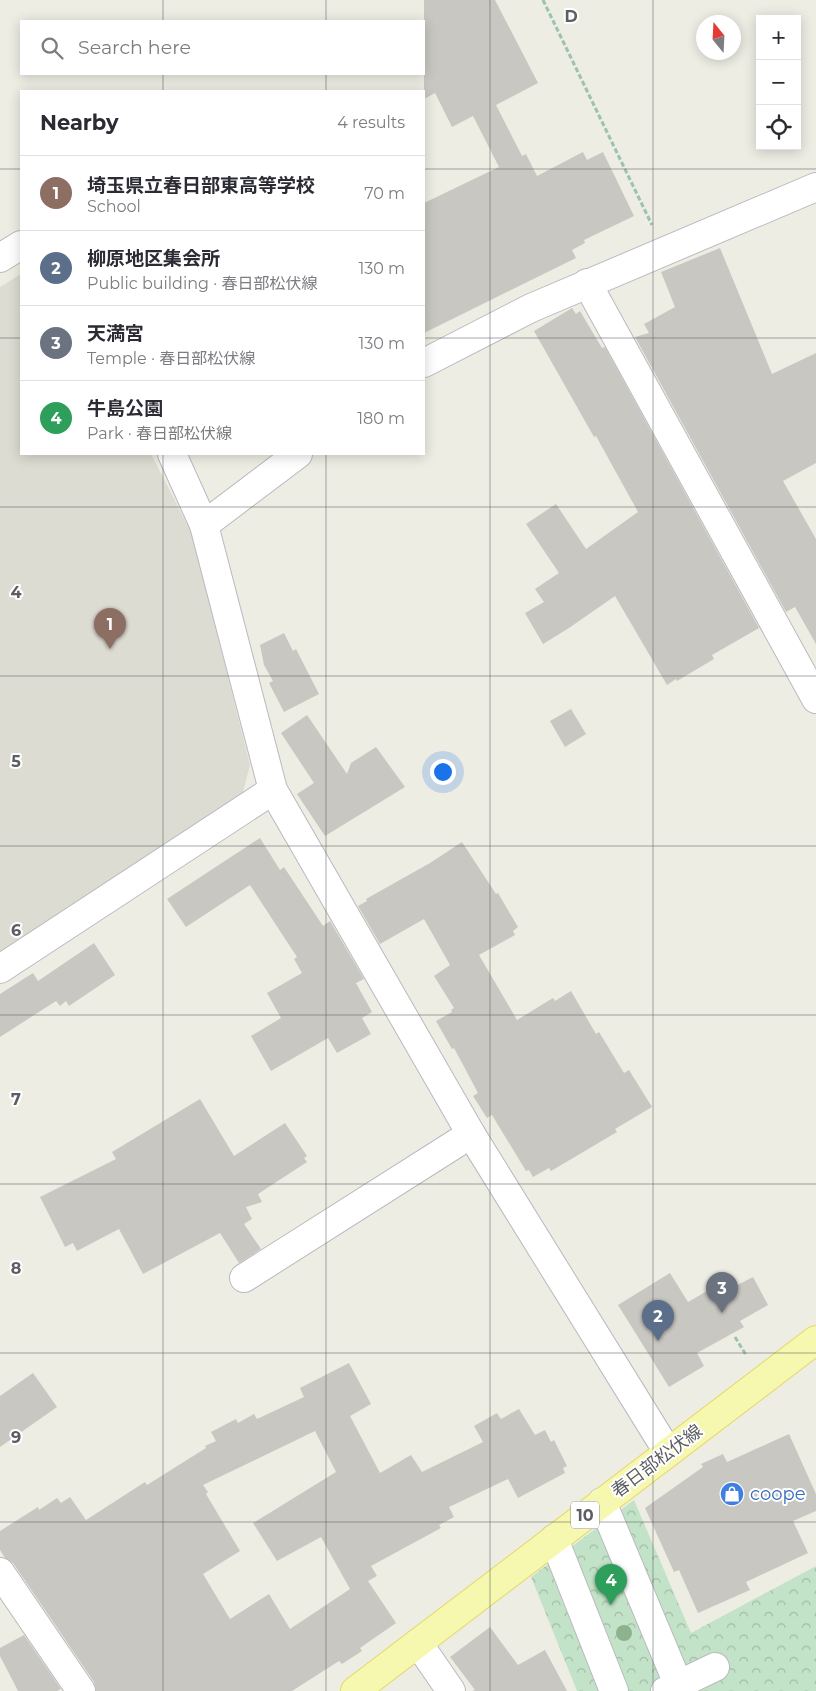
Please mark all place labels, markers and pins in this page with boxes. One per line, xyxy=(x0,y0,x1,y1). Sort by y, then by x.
pin: 1 xyxy=(94,608,126,649)
pin: 3 xyxy=(706,1272,738,1313)
pin: 2 xyxy=(642,1300,674,1341)
shop icon: coope xyxy=(719,1481,745,1507)
place label: coope xyxy=(750,1483,806,1505)
pin: 4 xyxy=(595,1564,627,1605)

